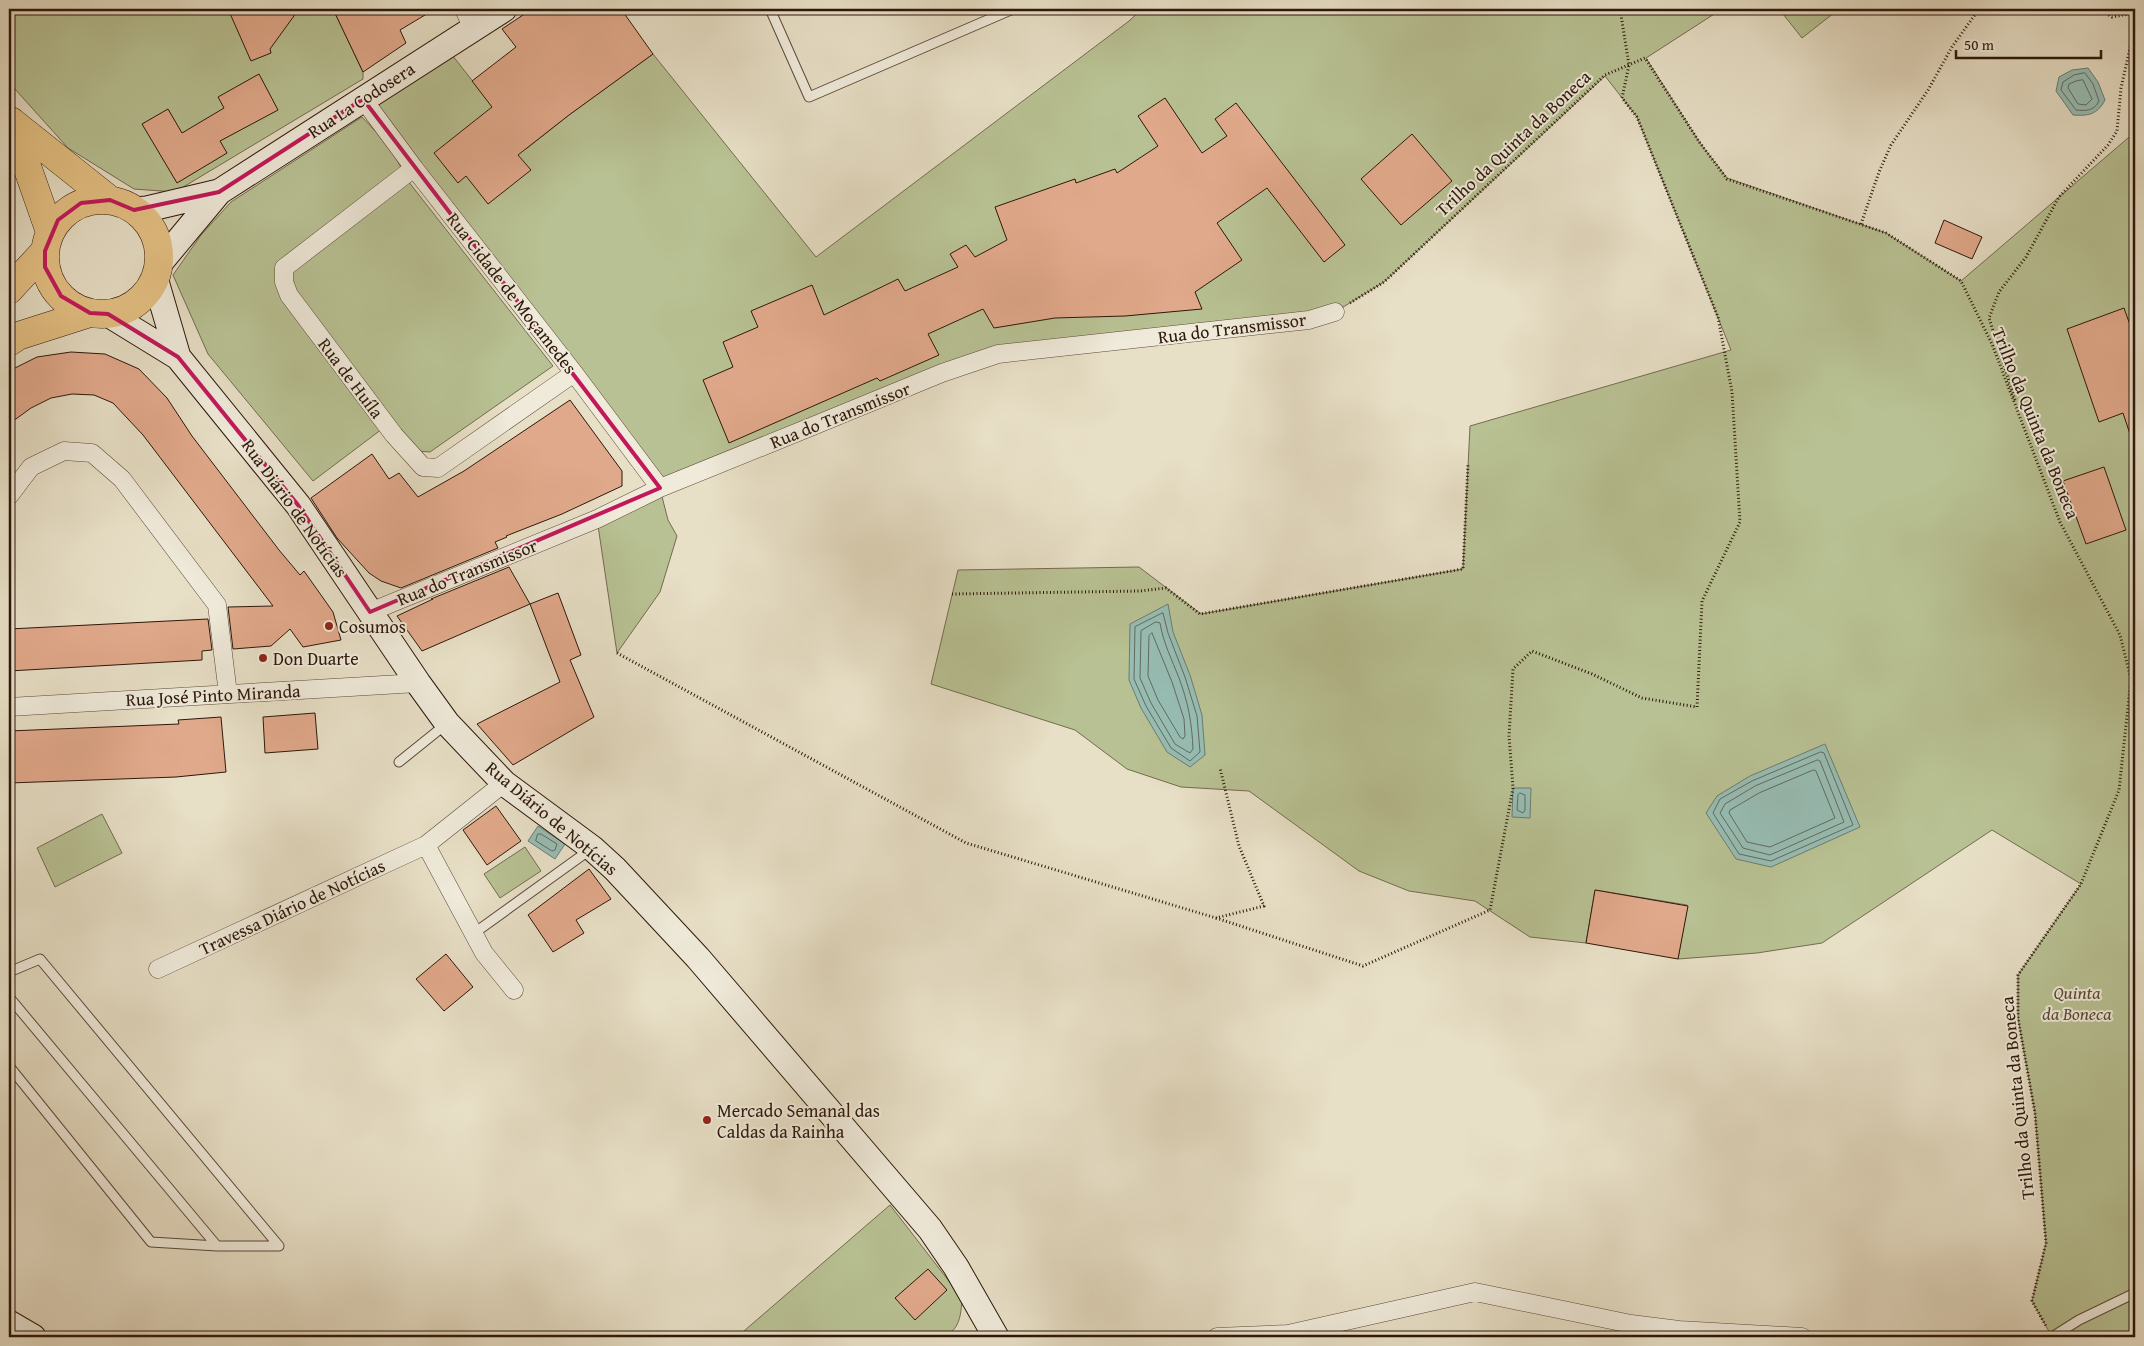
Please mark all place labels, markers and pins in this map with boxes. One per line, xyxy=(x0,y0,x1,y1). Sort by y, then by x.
place label: Cosumos xyxy=(339,613,406,640)
marker: Cosumos xyxy=(323,620,335,632)
place label: Don Duarte xyxy=(273,645,359,672)
marker: Don Duarte xyxy=(257,652,269,664)
place label: Mercado Semanal das Caldas da Rainha xyxy=(717,1097,880,1145)
marker: Mercado Semanal das Caldas da Rainha xyxy=(701,1114,713,1126)

